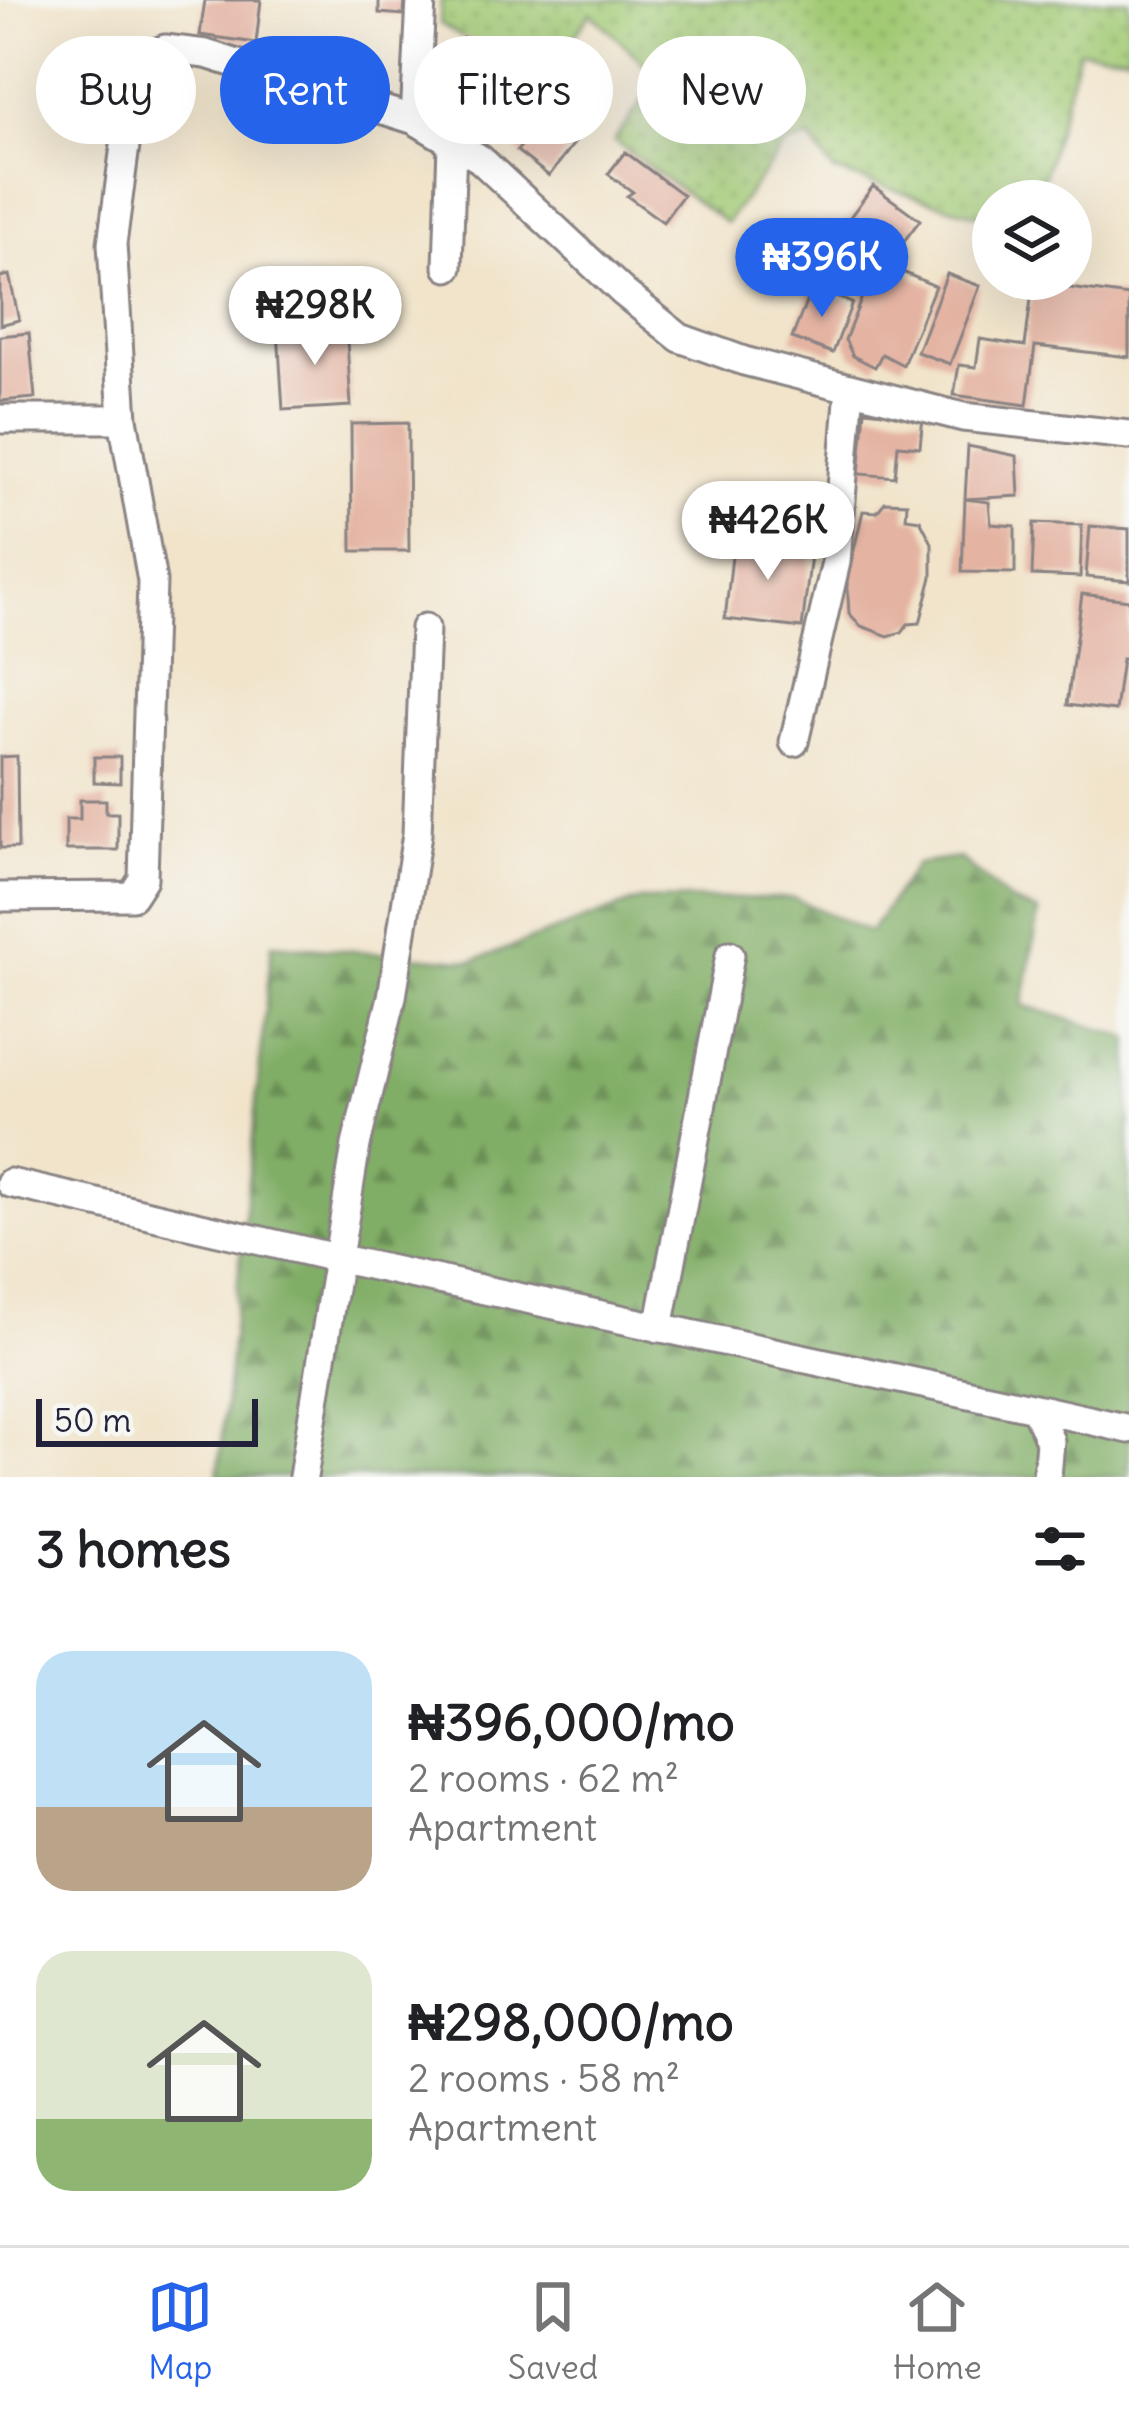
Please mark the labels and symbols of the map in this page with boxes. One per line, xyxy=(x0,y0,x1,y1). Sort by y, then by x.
pin: ₦396K xyxy=(738,218,906,320)
pin: ₦298K xyxy=(231,266,399,368)
pin: ₦426K xyxy=(684,481,852,583)
scale bar xyxy=(36,1393,258,1446)

